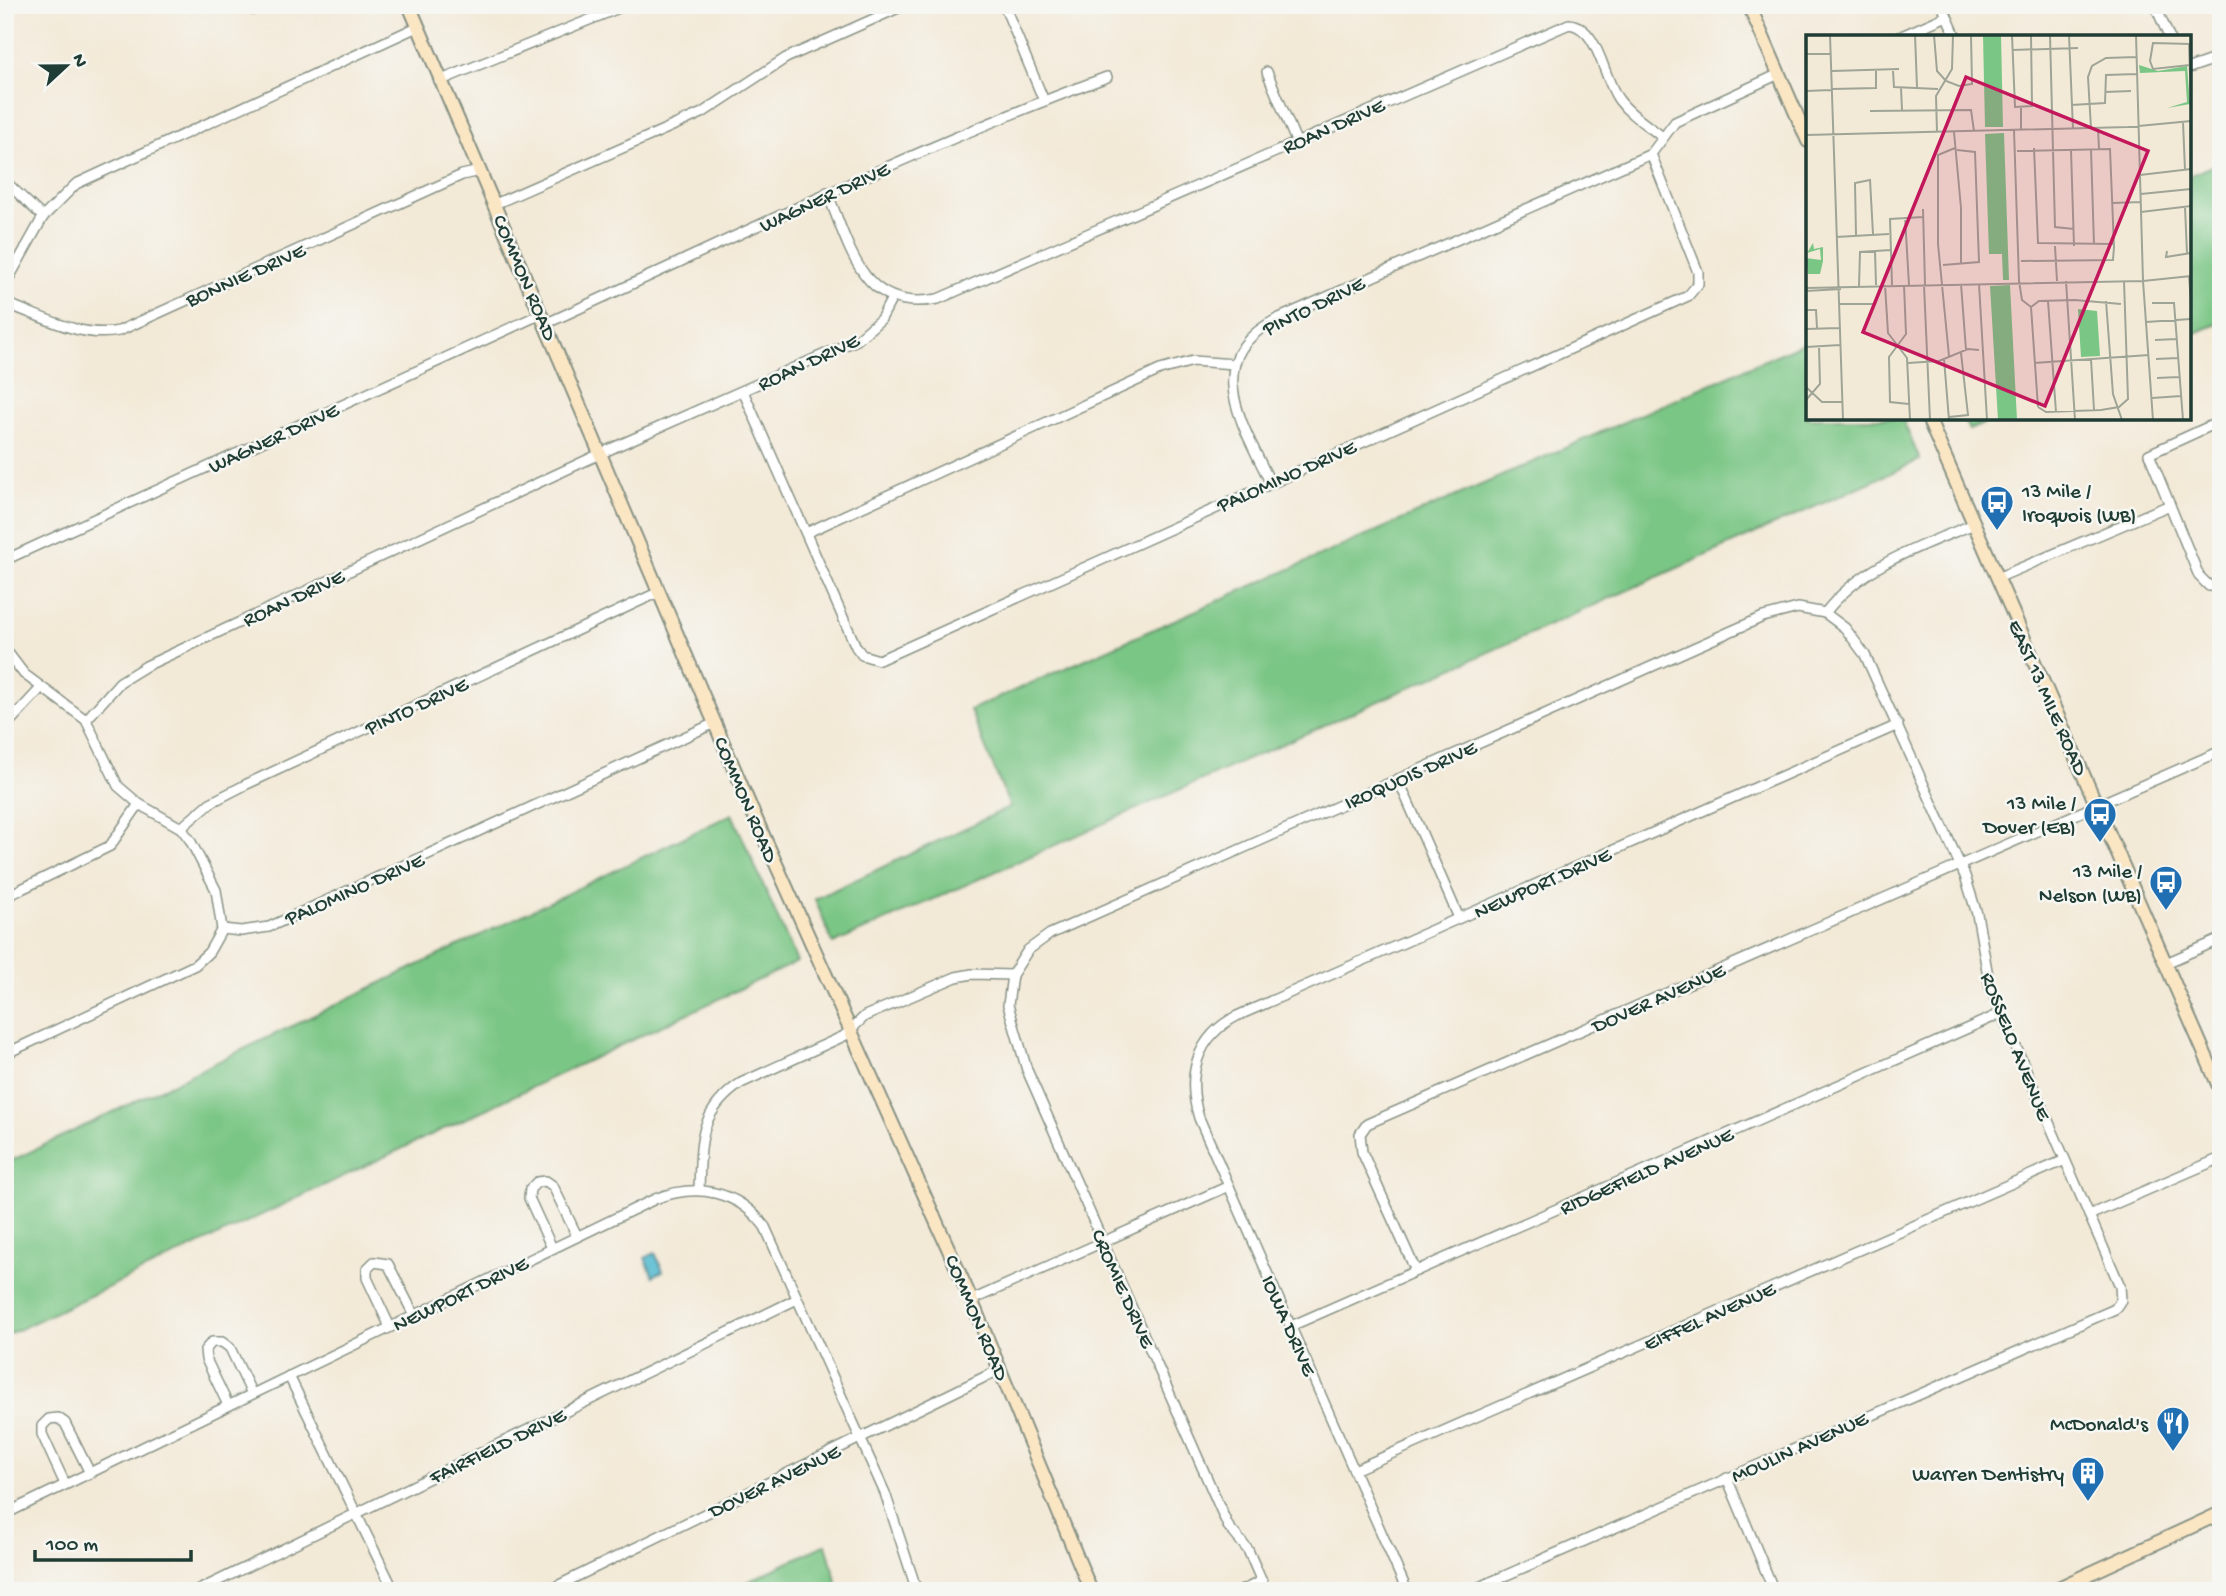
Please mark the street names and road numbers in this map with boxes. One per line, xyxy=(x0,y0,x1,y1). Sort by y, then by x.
street label: ROAN DRIVE xyxy=(1279,94,1390,162)
street label: WAGNER DRIVE xyxy=(756,158,895,240)
street label: COMMON ROAD xyxy=(485,212,561,345)
street label: BONNIE DRIVE xyxy=(182,239,311,315)
street label: PINTO DRIVE xyxy=(1258,272,1371,344)
street label: ROAN DRIVE xyxy=(755,329,865,399)
street label: WAGNER DRIVE xyxy=(205,399,344,481)
street label: PALOMINO DRIVE xyxy=(1213,436,1362,520)
street label: ROAN DRIVE xyxy=(240,565,350,635)
street label: EAST 13 MILE ROAD xyxy=(2000,617,2091,780)
street label: PINTO DRIVE xyxy=(361,673,474,743)
street label: COMMON ROAD xyxy=(706,734,782,867)
street label: IROQUOIS DRIVE xyxy=(1342,737,1482,817)
street label: NEWPORT DRIVE xyxy=(1471,843,1617,927)
street label: PALOMINO DRIVE xyxy=(281,849,430,933)
street label: DOVER AVENUE xyxy=(1587,959,1731,1042)
street label: ROSSELO AVENUE xyxy=(1973,970,2055,1126)
street label: RIDGEFIELD AVENUE xyxy=(1557,1123,1739,1223)
street label: CROMIE DRIVE xyxy=(1084,1226,1158,1353)
street label: NEWPORT DRIVE xyxy=(390,1252,534,1340)
street label: COMMON ROAD xyxy=(937,1252,1013,1385)
street label: IOWA DRIVE xyxy=(1254,1272,1320,1381)
street label: EIFFEL AVENUE xyxy=(1641,1278,1781,1358)
street label: FAIRFIELD DRIVE xyxy=(425,1404,572,1492)
street label: MOULIN AVENUE xyxy=(1728,1408,1873,1490)
street label: DOVER AVENUE xyxy=(704,1440,846,1527)

